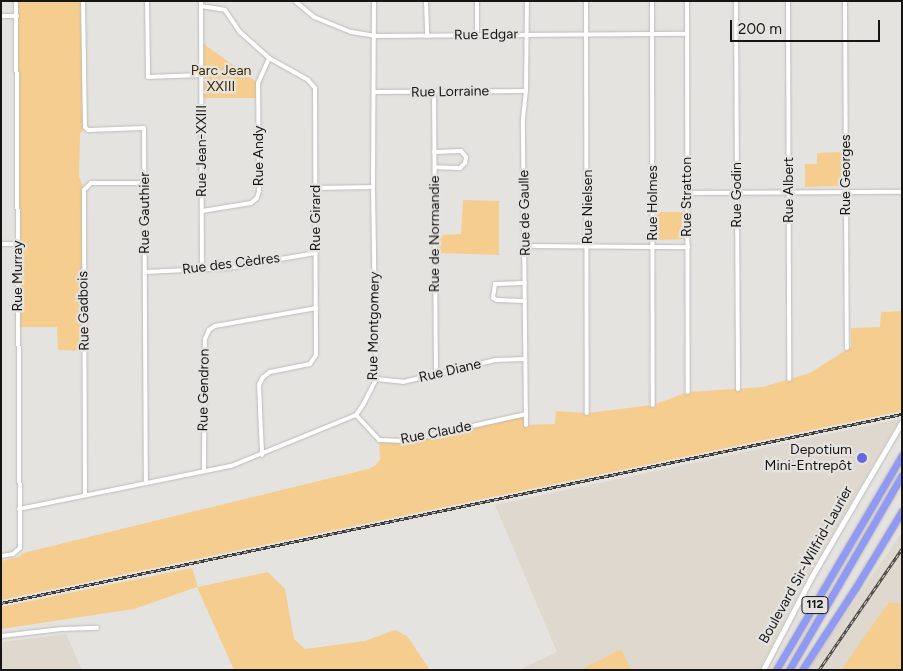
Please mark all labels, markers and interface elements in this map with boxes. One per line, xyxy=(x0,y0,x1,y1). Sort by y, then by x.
scale bar xyxy=(733,10,883,42)
text: 200 m xyxy=(738,20,782,38)
street label: Rue Edgar xyxy=(454,26,518,44)
park label: Parc Jean XXIII xyxy=(191,63,251,95)
street label: Rue Lorraine xyxy=(411,83,489,101)
street label: Rue Jean-XXIII xyxy=(194,105,210,197)
street label: Rue Andy xyxy=(251,126,267,186)
street label: Rue Georges xyxy=(838,134,854,216)
street label: Rue Stratton xyxy=(679,157,695,237)
street label: Rue Albert xyxy=(781,157,797,223)
street label: Rue Godin xyxy=(729,162,745,228)
street label: Rue Holmes xyxy=(645,165,661,241)
street label: Rue de Gaulle xyxy=(516,170,534,256)
street label: Rue Nielsen xyxy=(580,170,596,244)
street label: Rue Gauthier xyxy=(137,172,153,254)
street label: Rue de Normandie xyxy=(427,176,443,292)
street label: Rue Girard xyxy=(308,185,324,251)
street label: Rue Murray xyxy=(10,240,26,312)
street label: Rue des Cèdres xyxy=(181,250,281,278)
street label: Rue Gadbois xyxy=(75,271,93,351)
street label: Rue Montgomery xyxy=(365,272,383,380)
street label: Rue Gendron xyxy=(195,349,213,431)
street label: Rue Diane xyxy=(417,356,483,386)
street label: Rue Claude xyxy=(399,418,473,448)
place label: Depotium Mini-Entrepôt xyxy=(765,442,852,474)
marker: Depotium Mini-Entrepôt xyxy=(856,452,868,464)
street label: Boulevard Sir-Wilfrid-Laurier xyxy=(756,483,856,647)
road number: 112 xyxy=(801,596,829,614)

